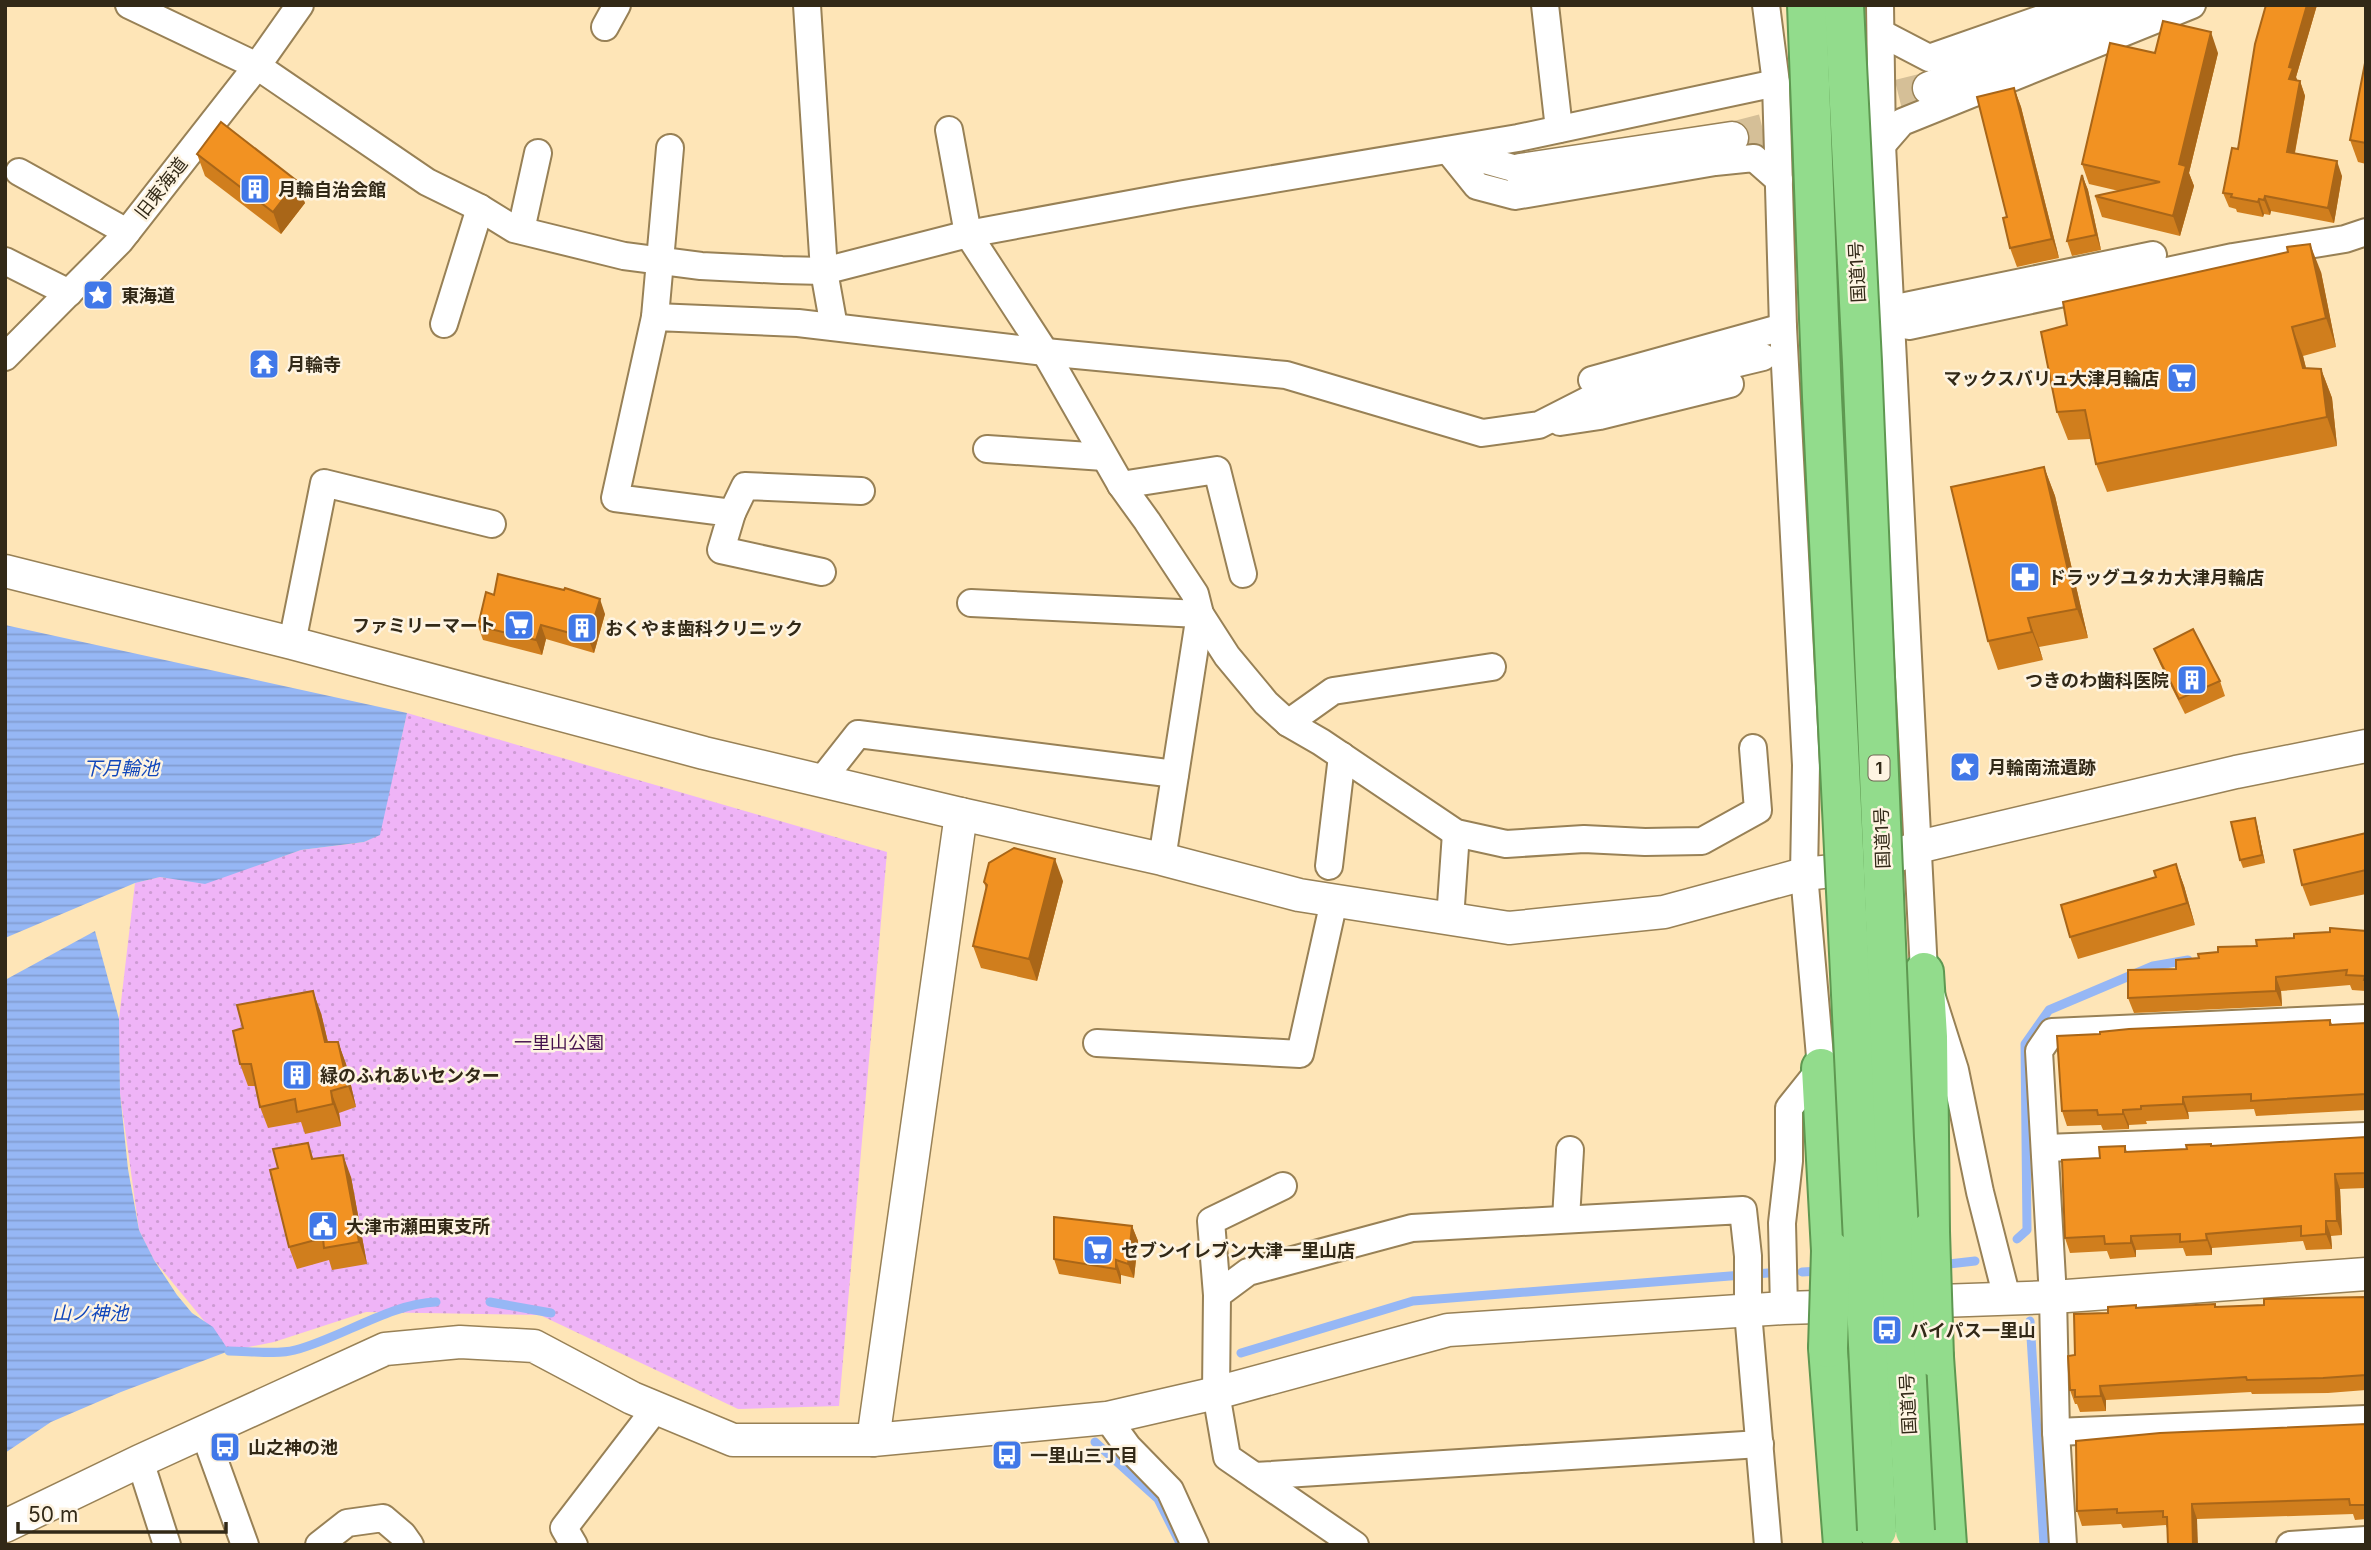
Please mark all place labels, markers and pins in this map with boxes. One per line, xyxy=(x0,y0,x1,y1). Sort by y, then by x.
building icon: 月輪自治会館 xyxy=(238,172,272,206)
place label: 月輪自治会館 xyxy=(278,179,386,200)
place icon: 東海道 xyxy=(81,278,115,312)
place label: 東海道 xyxy=(121,285,175,306)
temple icon: 月輪寺 xyxy=(247,347,281,381)
place label: 月輪寺 xyxy=(287,354,341,375)
supermarket icon: マックスバリュ大津月輪店 xyxy=(2165,361,2199,395)
place label: マックスバリュ大津月輪店 xyxy=(1944,368,2159,389)
pharmacy icon: ドラッグユタカ大津月輪店 xyxy=(2008,560,2042,594)
place label: ドラッグユタカ大津月輪店 xyxy=(2048,567,2264,588)
supermarket icon: ファミリーマート xyxy=(502,608,536,642)
building icon: おくやま歯科クリニック xyxy=(565,611,599,645)
place label: ファミリーマート xyxy=(352,615,496,636)
place label: おくやま歯科クリニック xyxy=(605,618,803,639)
building icon: つきのわ歯科医院 xyxy=(2175,663,2209,697)
place label: つきのわ歯科医院 xyxy=(2025,670,2169,691)
place icon: 月輪南流遺跡 xyxy=(1948,750,1982,784)
place label: 月輪南流遺跡 xyxy=(1988,757,2096,778)
building icon: 緑のふれあいセンター xyxy=(280,1058,314,1092)
place label: 緑のふれあいセンター xyxy=(320,1065,500,1086)
public building icon: 大津市瀬田東支所 xyxy=(306,1209,340,1243)
place label: 大津市瀬田東支所 xyxy=(346,1216,490,1237)
supermarket icon: セブンイレブン大津一里山店 xyxy=(1081,1233,1115,1267)
place label: セブンイレブン大津一里山店 xyxy=(1121,1240,1355,1261)
bus stop icon: バイパス一里山 xyxy=(1870,1313,1904,1347)
place label: バイパス一里山 xyxy=(1910,1320,2036,1341)
bus stop icon: 山之神の池 xyxy=(208,1430,242,1464)
place label: 山之神の池 xyxy=(248,1437,338,1458)
bus stop icon: 一里山三丁目 xyxy=(990,1438,1024,1472)
place label: 一里山三丁目 xyxy=(1030,1445,1138,1466)

